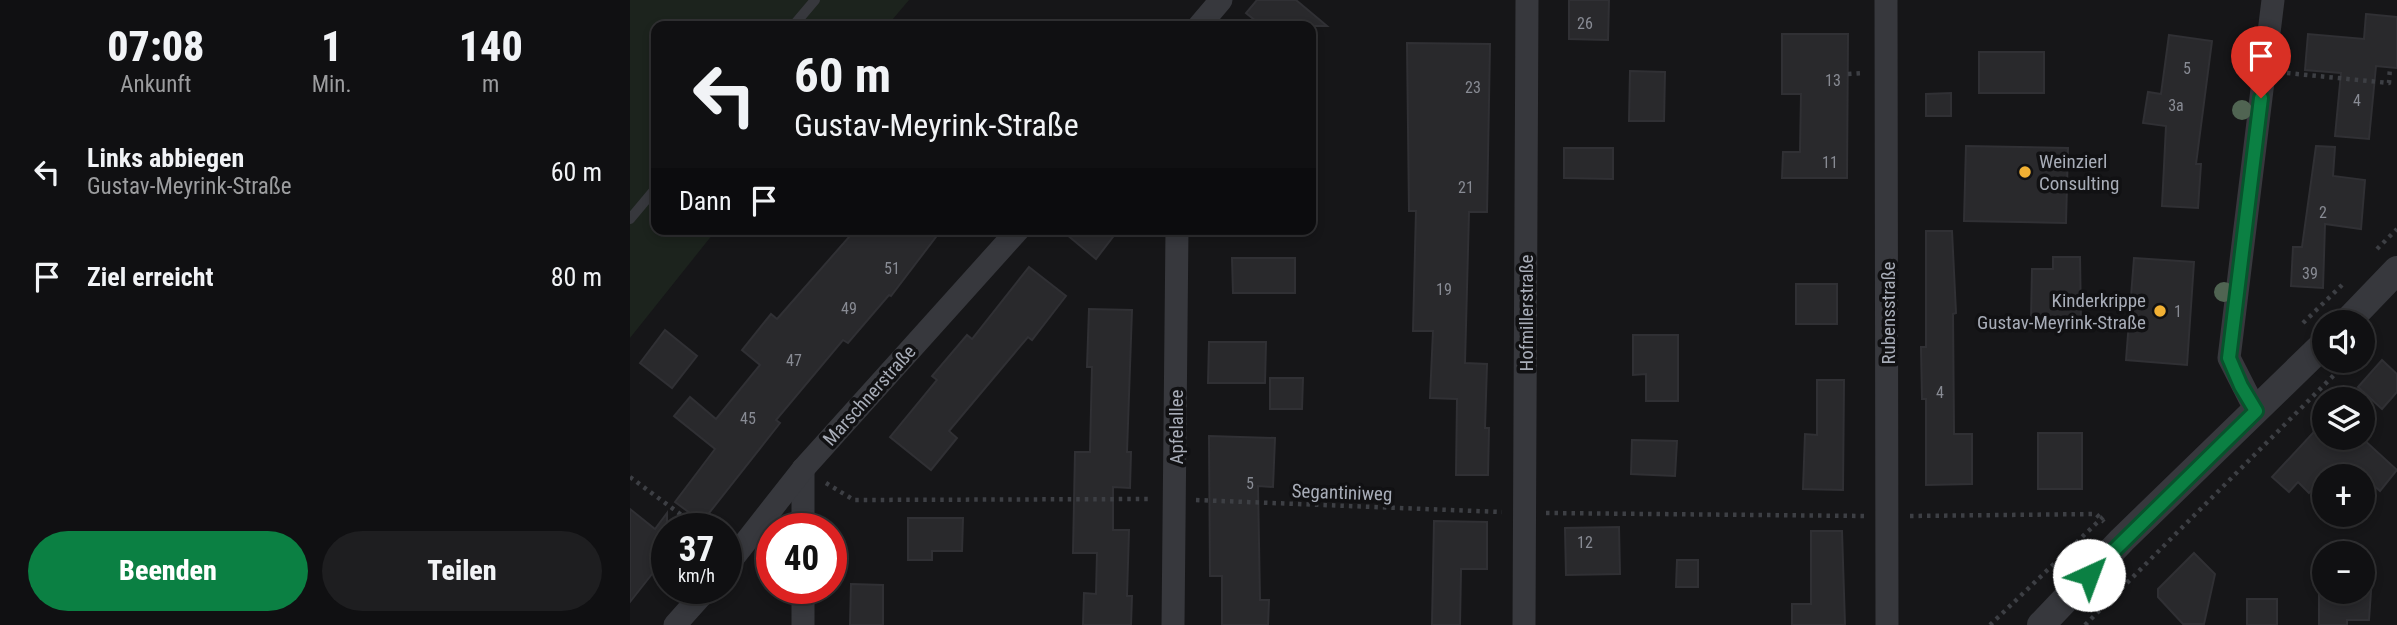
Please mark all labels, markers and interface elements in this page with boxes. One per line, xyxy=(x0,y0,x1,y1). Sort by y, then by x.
house number: 26 xyxy=(1577,14,1593,33)
text: 07:08 xyxy=(107,22,204,71)
text: 1 xyxy=(321,22,342,71)
text: 140 xyxy=(459,22,523,71)
pin xyxy=(2231,26,2291,98)
icon: arrive xyxy=(2242,37,2280,75)
text: 60 m xyxy=(794,47,891,104)
icon: left xyxy=(679,49,770,140)
house number: 5 xyxy=(2183,59,2191,78)
text: Ankunft xyxy=(120,71,191,98)
text: Min. xyxy=(312,71,352,98)
text: m xyxy=(482,71,499,98)
house number: 13 xyxy=(1825,71,1841,90)
house number: 23 xyxy=(1465,78,1481,97)
house number: 4 xyxy=(2353,91,2361,110)
house number: 3a xyxy=(2168,96,2184,115)
text: Gustav-Meyrink-Straße xyxy=(794,106,1079,144)
text: Links abbiegen xyxy=(87,143,244,173)
place label: Weinzierl Consulting xyxy=(2039,150,2119,195)
icon: left xyxy=(28,153,66,191)
house number: 11 xyxy=(1822,153,1838,172)
text: 60 m xyxy=(551,157,602,187)
marker: Weinzierl Consulting xyxy=(2017,164,2033,180)
text: Gustav-Meyrink-Straße xyxy=(87,173,292,200)
house number: 21 xyxy=(1458,178,1474,197)
icon: arrive xyxy=(745,182,783,220)
text: Dann xyxy=(679,186,731,216)
house number: 2 xyxy=(2319,203,2327,222)
street label: Hofmillerstraße xyxy=(1515,254,1538,372)
icon: arrive xyxy=(28,258,66,296)
house number: 51 xyxy=(884,259,900,278)
street label: Rubensstraße xyxy=(1877,261,1900,365)
text: Ziel erreicht xyxy=(87,262,213,292)
text: 80 m xyxy=(551,262,602,292)
house number: 39 xyxy=(2302,264,2318,283)
house number: 19 xyxy=(1436,280,1452,299)
place label: Kinderkrippe Gustav-Meyrink-Straße xyxy=(1977,289,2146,334)
house number: 49 xyxy=(841,299,857,318)
house number: 1 xyxy=(2174,302,2182,321)
marker: Kinderkrippe Gustav-Meyrink-Straße xyxy=(2152,303,2168,319)
map controls xyxy=(2312,310,2375,604)
button: sound xyxy=(2312,310,2375,373)
street label: Marschnerstraße xyxy=(818,340,921,450)
house number: 47 xyxy=(786,351,802,370)
house number: 4 xyxy=(1936,383,1944,402)
button: layers xyxy=(2312,387,2375,450)
street label: Apfelallee xyxy=(1165,389,1188,465)
house number: 45 xyxy=(740,409,756,428)
button: + xyxy=(2312,464,2375,527)
house number: 5 xyxy=(1246,474,1254,493)
street label: Segantiniweg xyxy=(1291,479,1393,506)
speed limit sign: 40 xyxy=(756,513,847,604)
text: 37 xyxy=(679,529,714,570)
button: Beenden xyxy=(28,531,308,611)
button: Teilen xyxy=(322,531,602,611)
house number: 12 xyxy=(1577,533,1593,552)
position arrow xyxy=(2052,538,2126,612)
button: − xyxy=(2312,541,2375,604)
text: km/h xyxy=(678,565,715,586)

